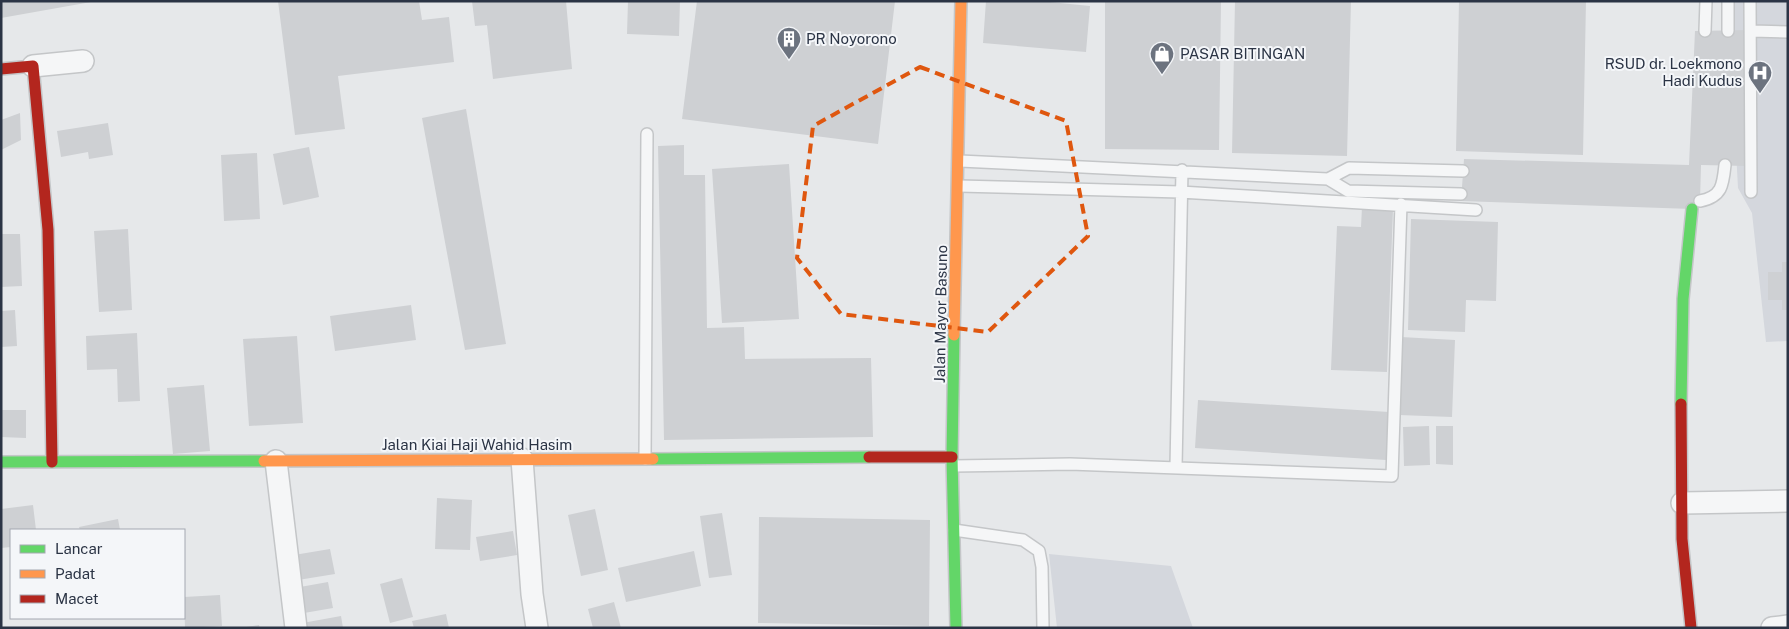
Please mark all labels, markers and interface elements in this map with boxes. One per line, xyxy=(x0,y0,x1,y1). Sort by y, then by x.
building icon: PR Noyorono xyxy=(776,26,802,60)
place label: PR Noyorono xyxy=(806,30,897,47)
shop icon: PASAR BITINGAN xyxy=(1149,41,1175,75)
place label: PASAR BITINGAN xyxy=(1180,45,1305,62)
place label: RSUD dr. Loekmono Hadi Kudus xyxy=(1605,55,1742,89)
hospital icon: RSUD dr. Loekmono Hadi Kudus xyxy=(1747,60,1773,94)
street label: Jalan Mayor Basuno xyxy=(931,245,950,383)
street label: Jalan Kiai Haji Wahid Hasim xyxy=(382,436,572,453)
legend xyxy=(10,529,185,619)
text: Lancar xyxy=(55,540,103,557)
text: Padat xyxy=(55,565,96,582)
text: Macet xyxy=(55,590,99,607)

